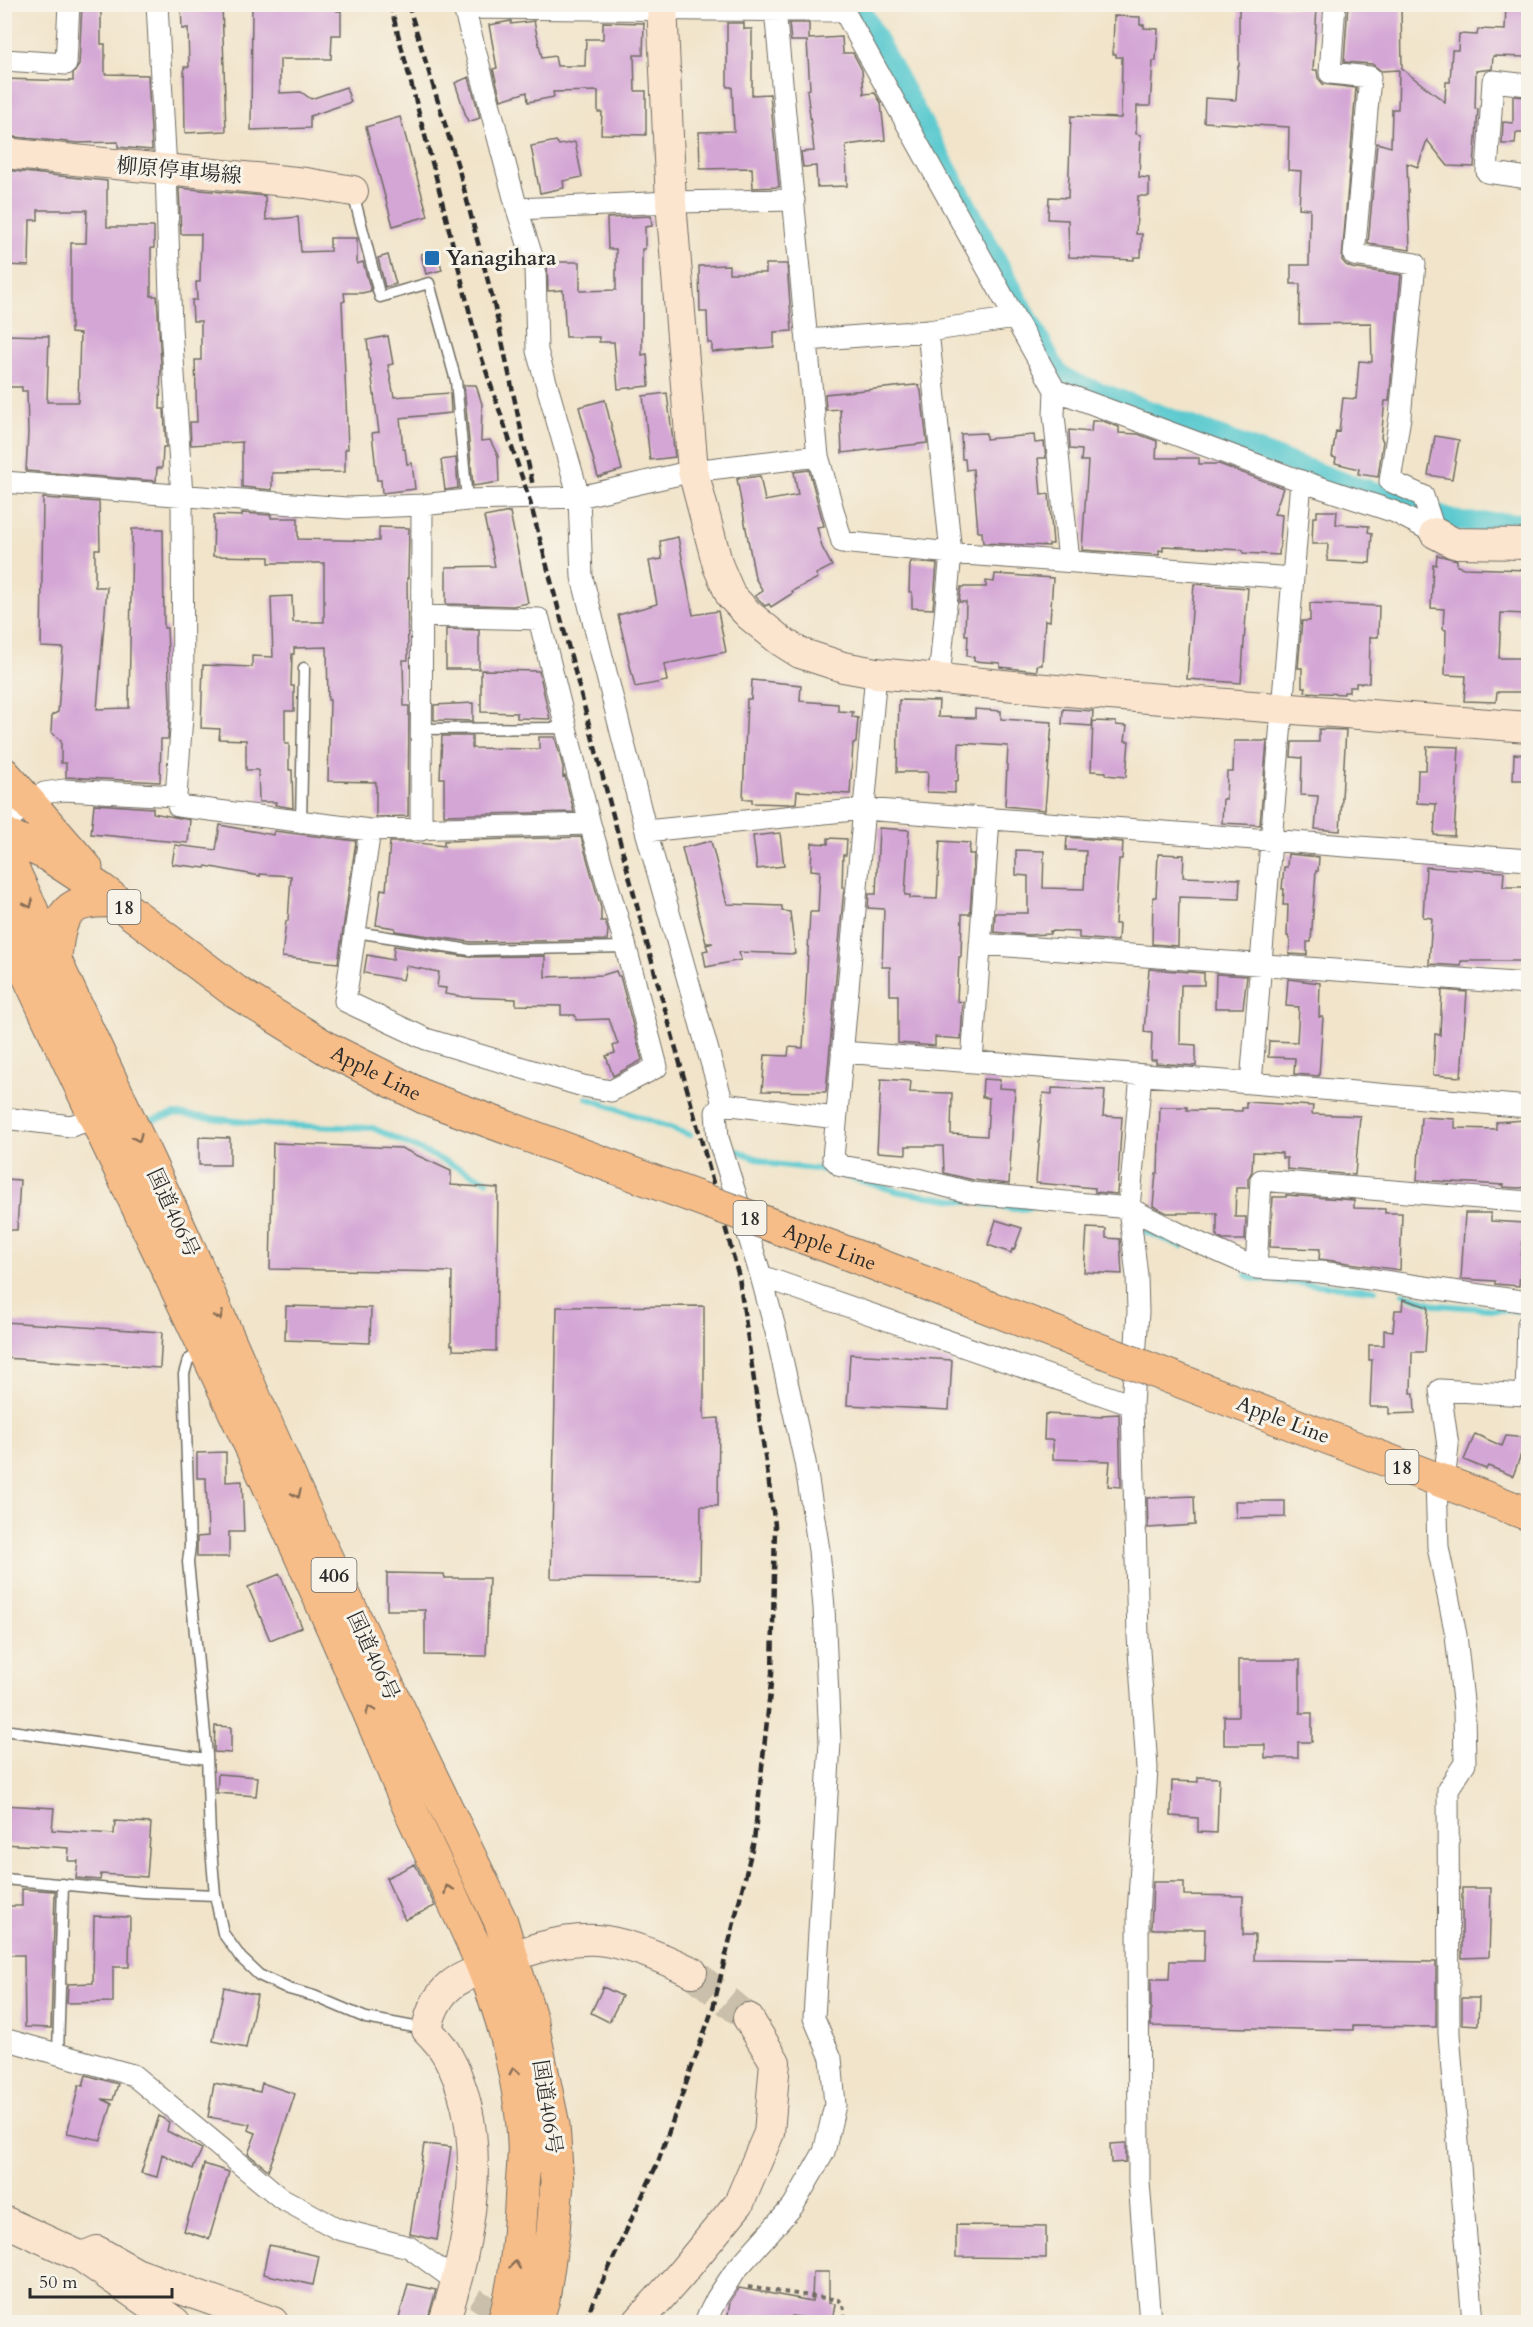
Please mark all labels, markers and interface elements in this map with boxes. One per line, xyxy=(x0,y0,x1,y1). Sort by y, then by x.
street label: 柳原停車場線 xyxy=(115,151,243,191)
place label: Yanagihara xyxy=(446,244,557,273)
marker: Yanagihara xyxy=(423,249,441,267)
road number: 18 xyxy=(108,890,140,924)
one-way arrow xyxy=(22,898,34,909)
street label: Apple Line xyxy=(326,1038,426,1108)
one-way arrow xyxy=(131,1132,143,1143)
street label: 国道406号 xyxy=(140,1164,206,1262)
road number: 18 xyxy=(734,1201,766,1235)
street label: Apple Line xyxy=(779,1216,881,1278)
one-way arrow xyxy=(212,1309,224,1320)
street label: Apple Line xyxy=(1232,1389,1334,1451)
road number: 18 xyxy=(1386,1450,1418,1484)
one-way arrow xyxy=(290,1488,302,1499)
road number: 406 xyxy=(312,1558,356,1592)
street label: 国道406号 xyxy=(340,1607,406,1705)
one-way arrow xyxy=(365,1705,377,1716)
one-way arrow xyxy=(443,1884,455,1895)
street label: 国道406号 xyxy=(525,2058,569,2156)
one-way arrow xyxy=(508,2067,521,2077)
scale bar xyxy=(30,2261,172,2299)
one-way arrow xyxy=(508,2261,520,2270)
text: 50 m xyxy=(39,2270,78,2295)

